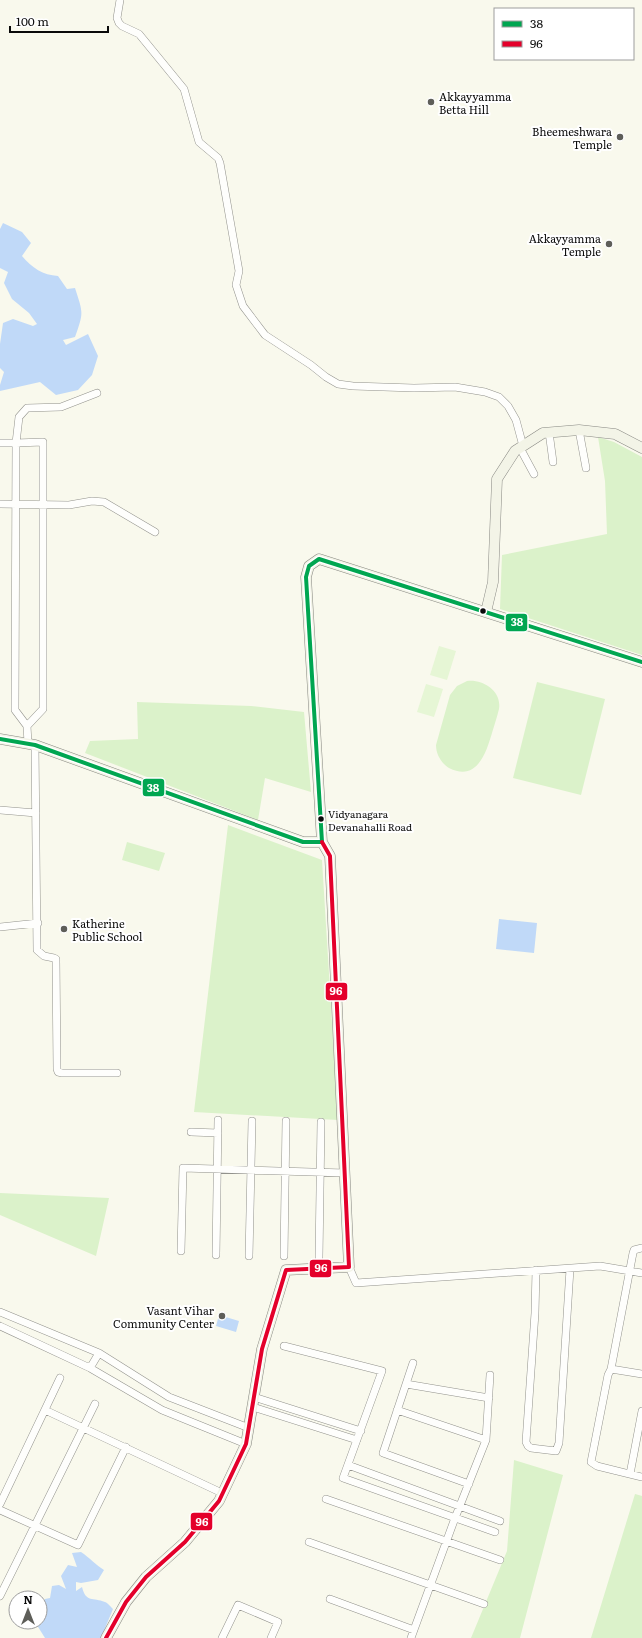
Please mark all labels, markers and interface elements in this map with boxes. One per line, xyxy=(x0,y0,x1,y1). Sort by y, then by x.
scale bar xyxy=(10,8,108,34)
legend xyxy=(494,8,634,60)
text: 100 m xyxy=(16,12,49,30)
text: 38 xyxy=(530,14,544,32)
text: 96 xyxy=(530,34,543,52)
place label: Akkayyamma Betta Hill xyxy=(439,88,511,117)
marker: Akkayyamma Betta Hill xyxy=(426,97,436,107)
place label: Bheemeshwara Temple xyxy=(532,123,612,152)
marker: Bheemeshwara Temple xyxy=(615,132,625,142)
place label: Akkayyamma Temple xyxy=(529,230,601,259)
marker: Akkayyamma Temple xyxy=(604,239,614,249)
unlabelled marker xyxy=(478,606,488,616)
line badge: 38 xyxy=(505,613,528,632)
text: 38 xyxy=(511,613,524,629)
line badge: 38 xyxy=(142,778,165,797)
text: 38 xyxy=(147,779,160,795)
place label: Vidyanagara Devanahalli Road xyxy=(328,806,412,834)
marker: Vidyanagara Devanahalli Road xyxy=(316,814,326,824)
place label: Katherine Public School xyxy=(72,915,143,944)
marker: Katherine Public School xyxy=(59,924,69,934)
line badge: 96 xyxy=(325,982,348,1001)
text: 96 xyxy=(330,982,343,998)
line badge: 96 xyxy=(309,1259,332,1278)
text: 96 xyxy=(315,1259,328,1275)
place label: Vasant Vihar Community Center xyxy=(113,1302,215,1331)
marker: Vasant Vihar Community Center xyxy=(217,1311,227,1321)
line badge: 96 xyxy=(190,1512,213,1531)
text: 96 xyxy=(196,1513,209,1529)
north arrow xyxy=(8,1590,48,1630)
text: N xyxy=(23,1591,33,1607)

